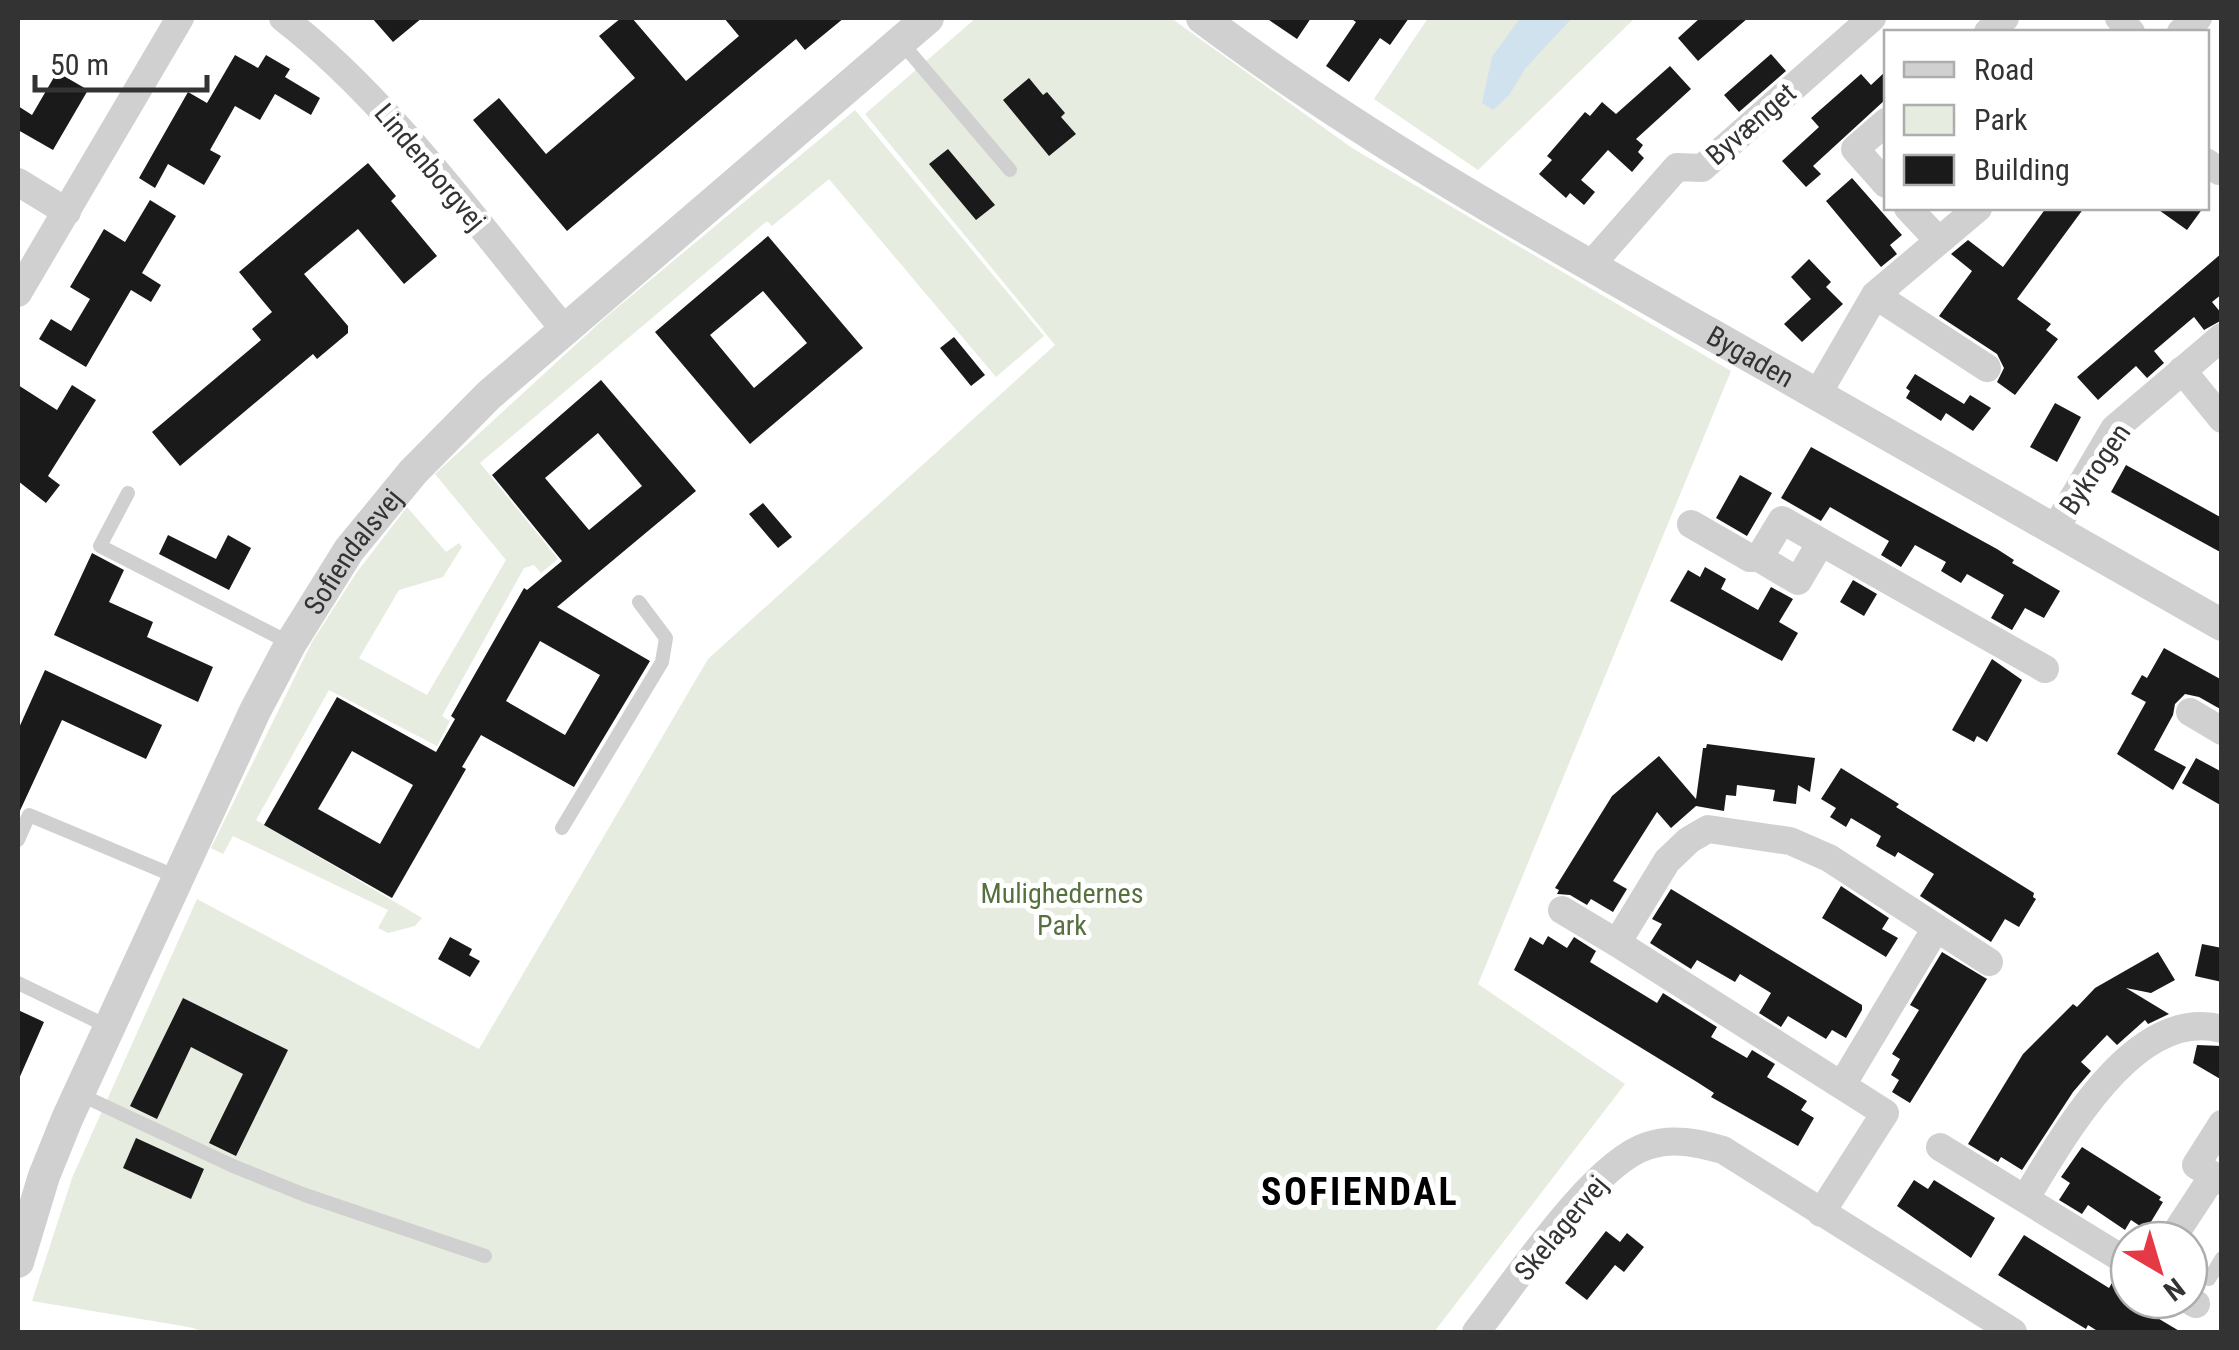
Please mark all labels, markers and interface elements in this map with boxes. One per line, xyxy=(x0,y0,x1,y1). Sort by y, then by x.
scale bar xyxy=(35,30,208,92)
legend xyxy=(1884,30,2209,210)
text: 50 m xyxy=(50,47,109,82)
text: Road xyxy=(1974,52,2034,87)
street label: Byvænget xyxy=(1699,76,1803,172)
street label: Lindenborgvej xyxy=(368,97,492,237)
text: Park xyxy=(1974,102,2028,137)
text: Building xyxy=(1974,152,2070,187)
street label: Bygaden xyxy=(1701,319,1800,394)
street label: Bykrogen xyxy=(2053,417,2137,521)
street label: Sofiendalsvej xyxy=(297,482,409,620)
park label: Mulighedernes Park xyxy=(981,877,1144,942)
street label: Skelagervej xyxy=(1508,1169,1614,1287)
district label: SOFIENDAL xyxy=(1261,1170,1459,1214)
north arrow xyxy=(2109,1220,2209,1320)
text: N xyxy=(2157,1271,2191,1308)

